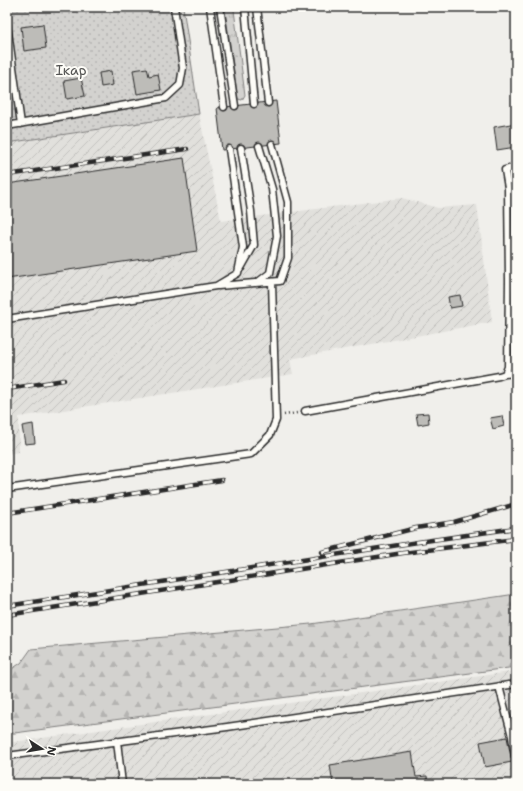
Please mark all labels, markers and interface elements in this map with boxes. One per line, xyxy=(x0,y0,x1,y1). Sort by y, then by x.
park label: Ікар xyxy=(55,61,87,79)
north arrow xyxy=(22,729,62,769)
text: N xyxy=(43,745,60,757)

